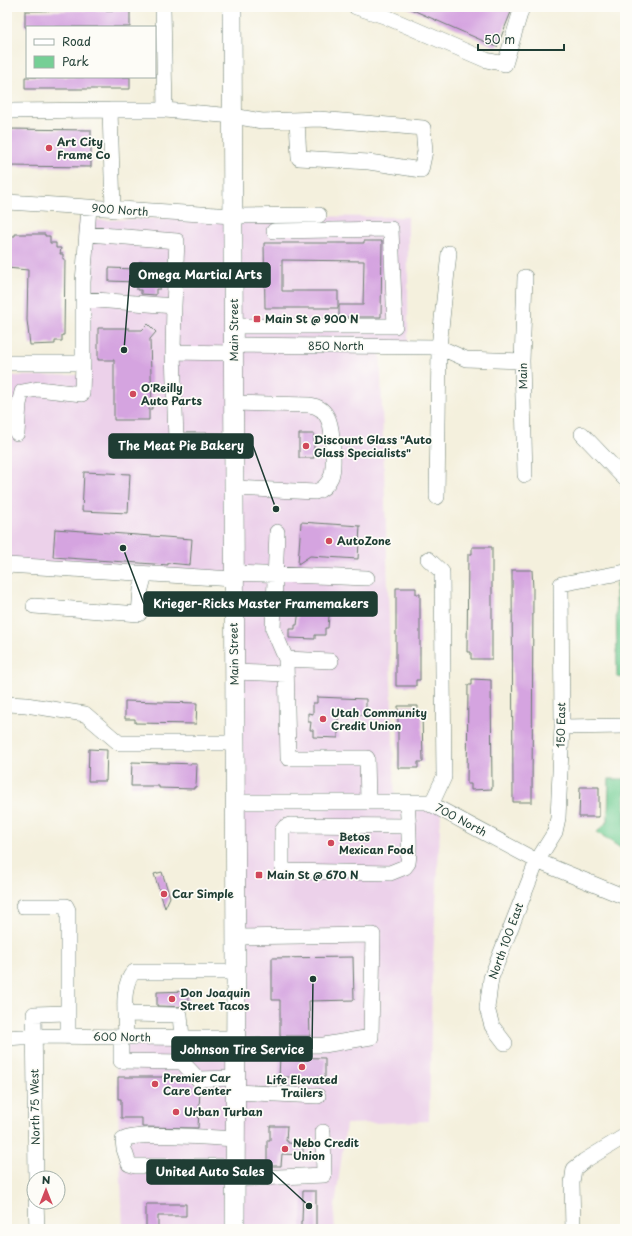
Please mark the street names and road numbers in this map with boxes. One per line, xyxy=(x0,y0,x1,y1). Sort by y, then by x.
street label: 900 North xyxy=(91,199,149,220)
street label: Main Street xyxy=(225,298,242,361)
street label: 850 North xyxy=(308,337,364,354)
street label: Main xyxy=(514,363,531,389)
street label: Main Street xyxy=(224,622,243,686)
street label: 150 East xyxy=(552,701,569,748)
street label: 700 North xyxy=(432,799,490,840)
street label: North 100 East xyxy=(484,900,527,981)
street label: 600 North xyxy=(93,1027,151,1046)
street label: North 75 West xyxy=(25,1068,44,1145)

